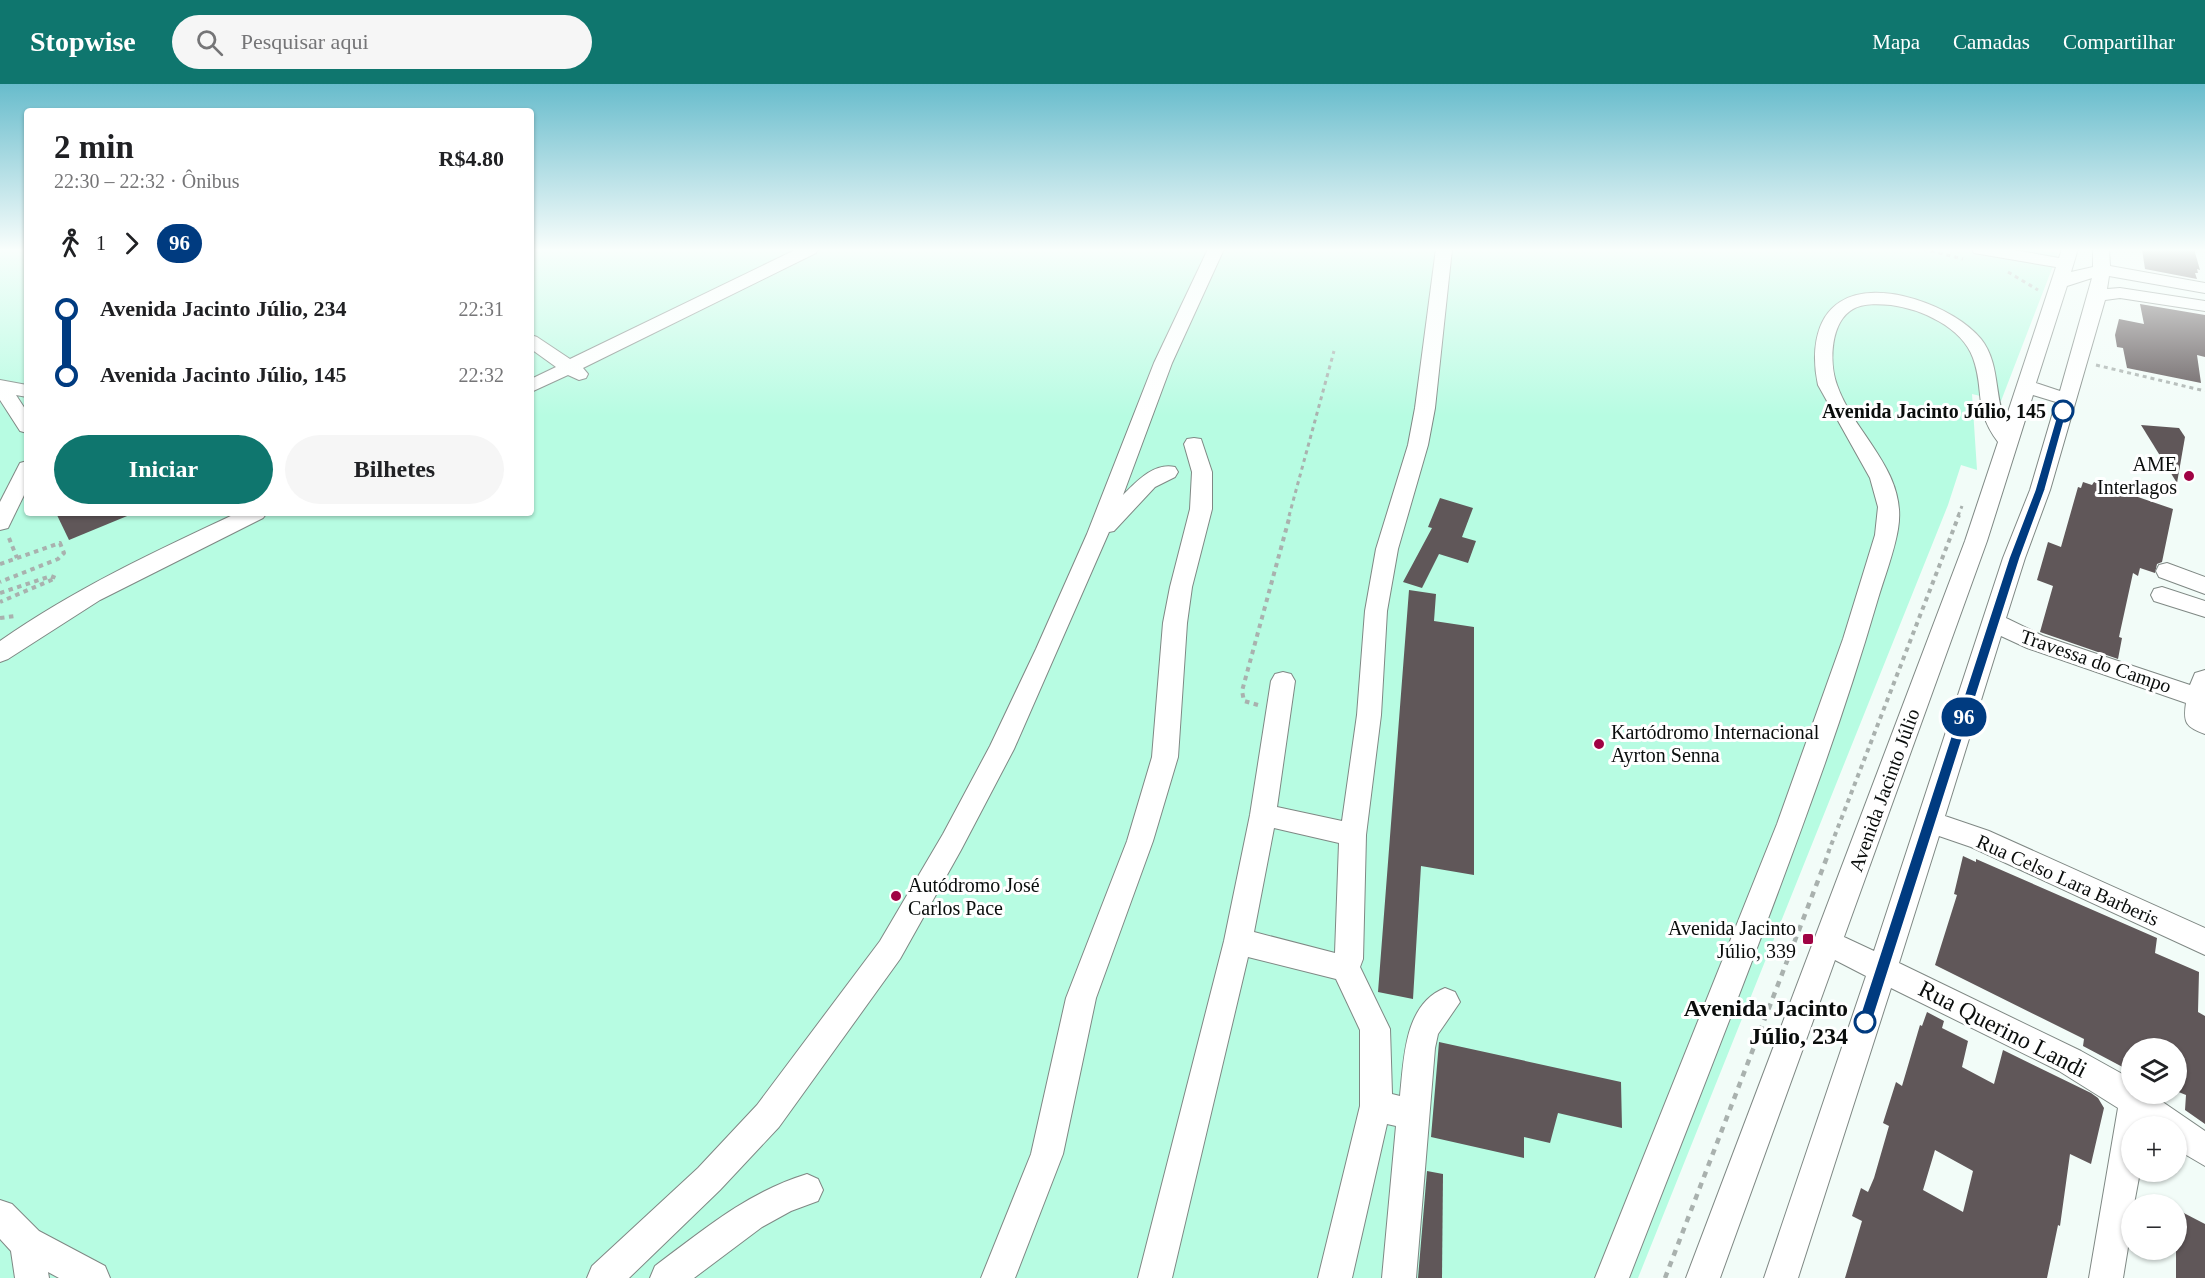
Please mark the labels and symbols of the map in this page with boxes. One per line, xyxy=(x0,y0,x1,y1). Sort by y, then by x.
place label: Avenida Jacinto Júlio, 145 xyxy=(1822,400,2046,422)
marker: Avenida Jacinto Júlio, 145 xyxy=(2052,400,2074,422)
place label: AME Interlagos xyxy=(2097,453,2177,499)
marker: AME Interlagos xyxy=(2182,469,2196,483)
street label: Travessa do Campo xyxy=(2017,625,2174,698)
line badge: 96 xyxy=(1937,698,1991,736)
street label: Avenida Jacinto Júlio xyxy=(1844,706,1924,874)
place label: Kartódromo Internacional Ayrton Senna xyxy=(1611,721,1820,767)
marker: Kartódromo Internacional Ayrton Senna xyxy=(1592,737,1606,751)
street label: Rua Celso Lara Barberis xyxy=(1973,830,2163,930)
place label: Autódromo José Carlos Pace xyxy=(908,874,1040,919)
marker: Autódromo José Carlos Pace xyxy=(889,889,903,903)
place label: Avenida Jacinto Júlio, 339 xyxy=(1668,917,1796,962)
marker: Avenida Jacinto Júlio, 339 xyxy=(1801,932,1815,946)
street label: Rua Querino Landi xyxy=(1915,975,2092,1083)
place label: Avenida Jacinto Júlio, 234 xyxy=(1684,995,1848,1049)
marker: Avenida Jacinto Júlio, 234 xyxy=(1854,1011,1876,1033)

